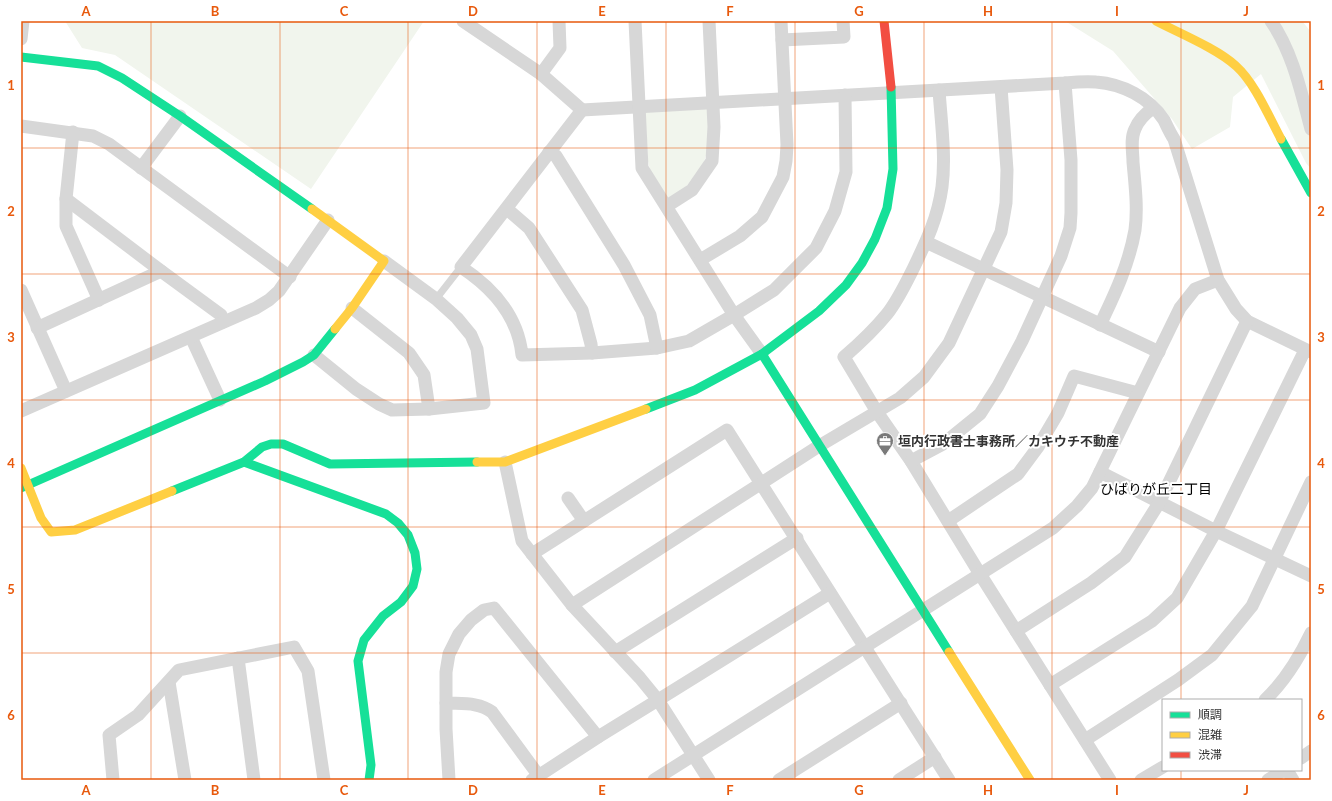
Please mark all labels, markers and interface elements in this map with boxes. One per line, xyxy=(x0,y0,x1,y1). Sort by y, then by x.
text: A xyxy=(80,3,91,19)
text: B xyxy=(211,3,220,19)
text: C xyxy=(340,3,349,19)
text: D xyxy=(468,3,478,19)
text: E xyxy=(598,3,606,19)
text: F xyxy=(726,3,734,19)
text: G xyxy=(854,3,864,19)
text: H xyxy=(983,3,993,19)
text: I xyxy=(1115,3,1119,19)
text: J xyxy=(1243,3,1249,19)
text: 1 xyxy=(7,77,15,93)
text: 1 xyxy=(1317,77,1325,93)
text: 2 xyxy=(7,203,15,219)
text: 2 xyxy=(1317,203,1325,219)
text: 3 xyxy=(7,329,15,345)
text: 3 xyxy=(1317,329,1325,345)
office icon: 垣内行政書士事務所／カキウチ不動産 xyxy=(875,431,895,456)
place label: 垣内行政書士事務所／カキウチ不動産 xyxy=(898,433,1119,449)
text: 4 xyxy=(7,455,15,471)
text: 4 xyxy=(1317,455,1325,471)
district label: ひばりが丘二丁目 xyxy=(1100,480,1212,497)
text: 5 xyxy=(7,581,15,597)
text: 5 xyxy=(1317,581,1325,597)
legend xyxy=(1162,699,1302,771)
text: 6 xyxy=(7,707,15,723)
text: 順調 xyxy=(1198,707,1222,722)
text: 6 xyxy=(1317,707,1325,723)
text: 混雑 xyxy=(1198,727,1222,742)
text: 渋滞 xyxy=(1198,747,1222,762)
text: A xyxy=(80,782,91,798)
text: B xyxy=(211,782,220,798)
text: C xyxy=(340,782,349,798)
text: D xyxy=(468,782,478,798)
text: E xyxy=(598,782,606,798)
text: F xyxy=(726,782,734,798)
text: G xyxy=(854,782,864,798)
text: H xyxy=(983,782,993,798)
text: I xyxy=(1115,782,1119,798)
text: J xyxy=(1243,782,1249,798)

